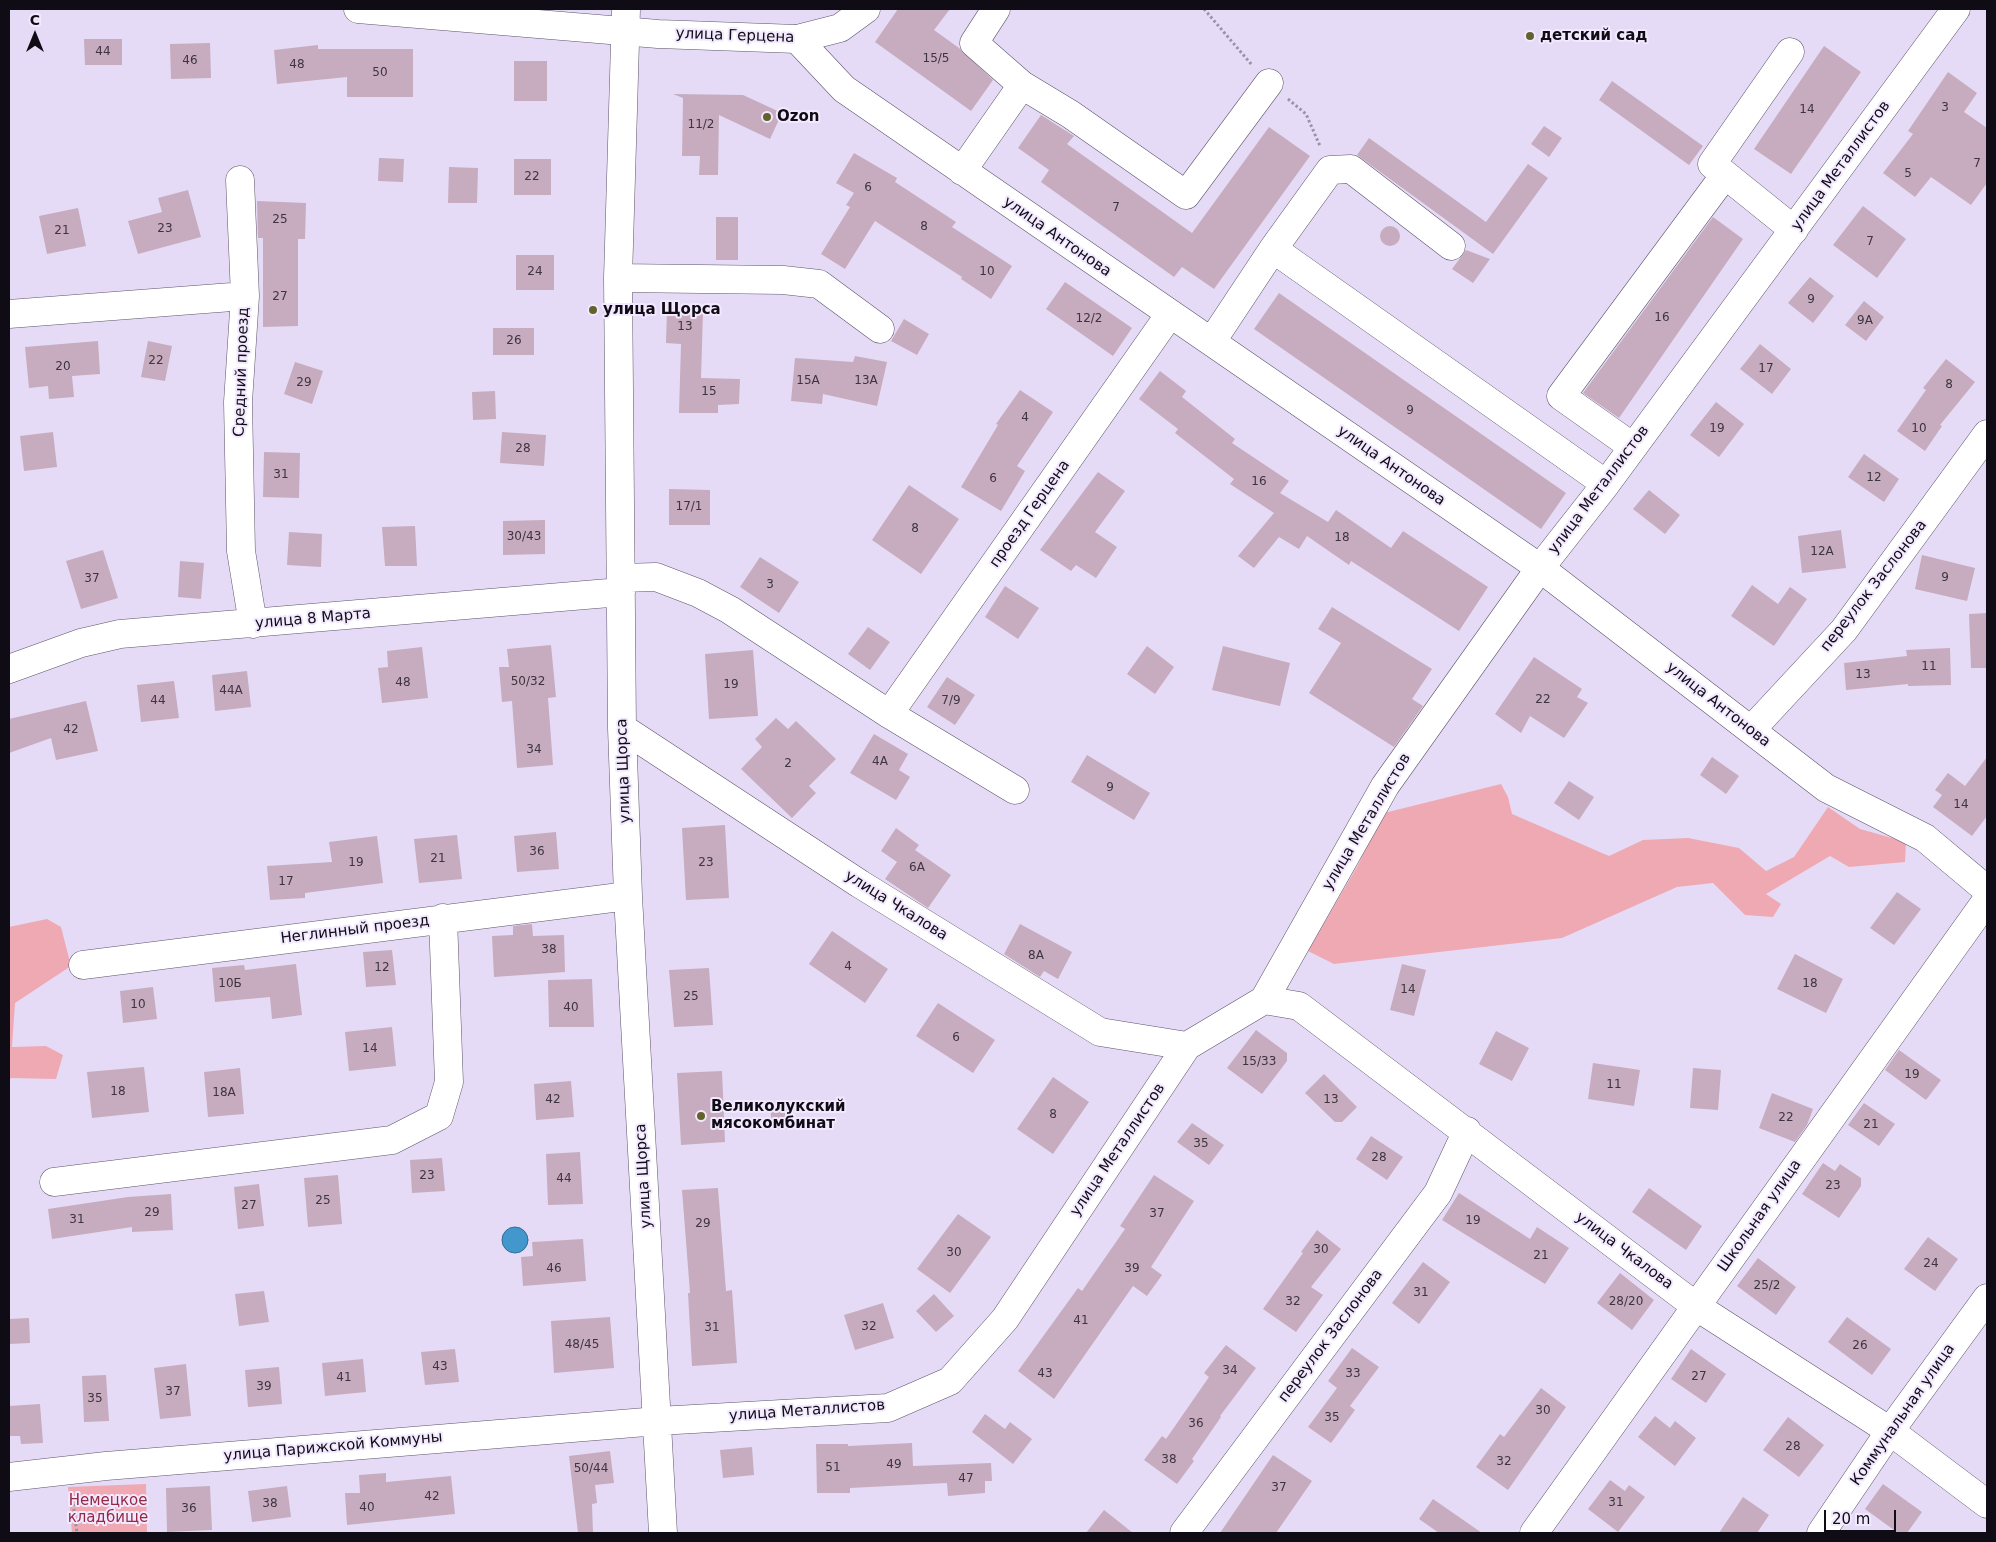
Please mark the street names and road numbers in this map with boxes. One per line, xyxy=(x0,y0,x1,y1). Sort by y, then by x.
street label: улица Герцена xyxy=(675,25,795,47)
street label: улица Металлистов xyxy=(1788,97,1894,235)
street label: улица Антонова xyxy=(1000,193,1114,281)
street label: Средний проезд xyxy=(231,307,253,437)
street label: улица Антонова xyxy=(1334,422,1448,510)
street label: улица Металлистов xyxy=(1545,422,1653,558)
street label: проезд Герцена xyxy=(986,457,1074,571)
street label: переулок Заслонова xyxy=(1817,517,1931,655)
street label: улица 8 Марта xyxy=(254,605,372,633)
street label: улица Антонова xyxy=(1662,659,1774,751)
street label: улица Щорса xyxy=(613,718,635,824)
street label: улица Металлистов xyxy=(1319,750,1415,894)
street label: улица Чкалова xyxy=(841,867,951,945)
street label: Неглинный проезд xyxy=(280,912,430,948)
street label: улица Металлистов xyxy=(1067,1080,1169,1220)
street label: улица Щорса xyxy=(632,1123,656,1229)
street label: Школьная улица xyxy=(1714,1156,1806,1276)
street label: улица Чкалова xyxy=(1572,1208,1676,1294)
street label: переулок Заслонова xyxy=(1275,1266,1387,1406)
street label: Коммунальная улица xyxy=(1847,1341,1959,1489)
street label: улица Металлистов xyxy=(728,1397,886,1425)
street label: улица Парижской Коммуны xyxy=(223,1428,443,1466)

